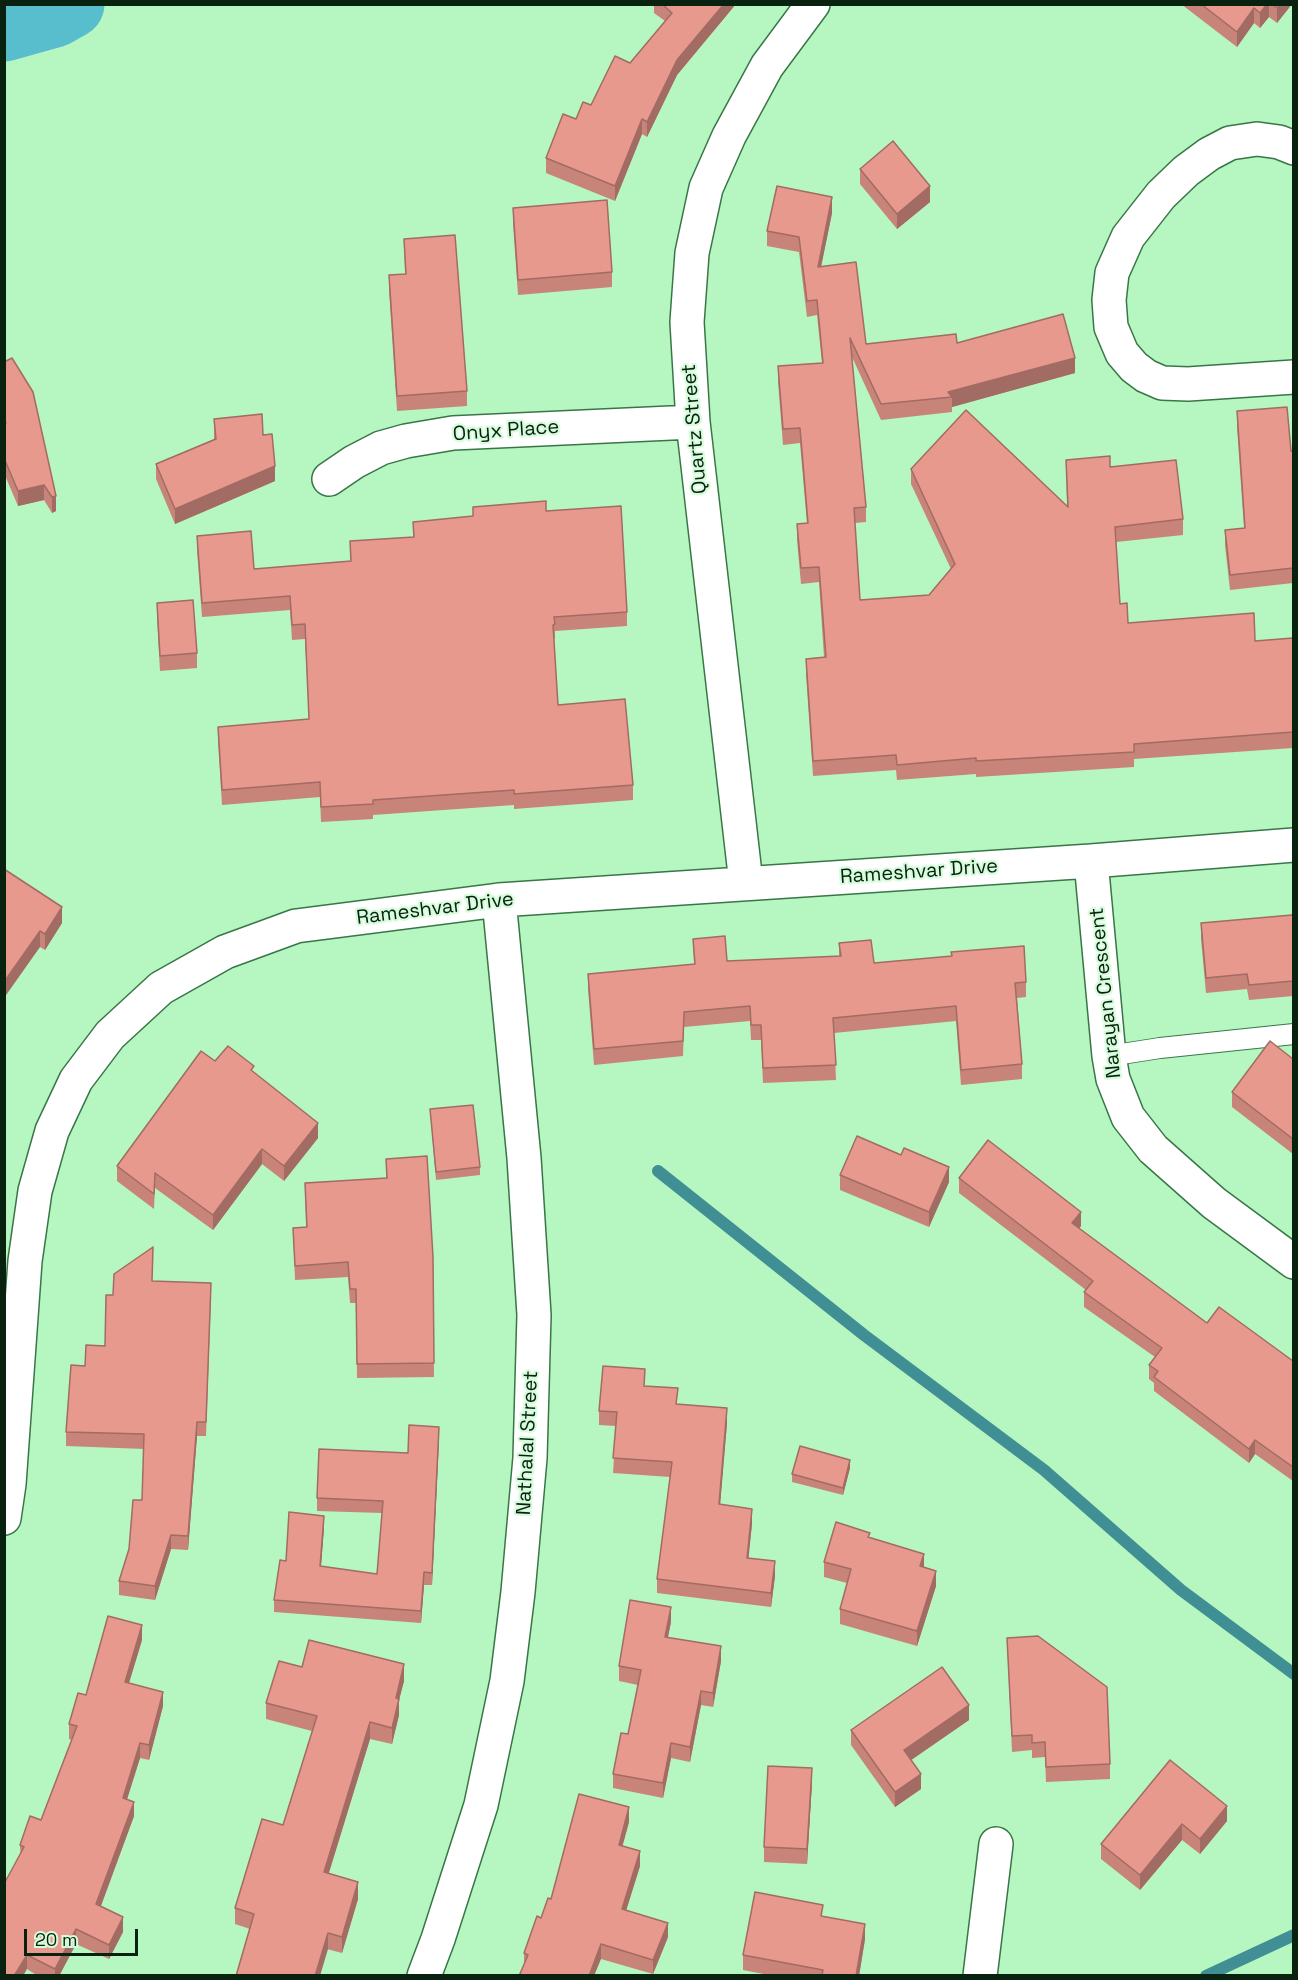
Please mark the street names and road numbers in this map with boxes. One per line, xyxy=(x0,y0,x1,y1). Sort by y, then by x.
street label: Quartz Street xyxy=(677,363,713,495)
street label: Onyx Place xyxy=(452,415,560,447)
street label: Rameshvar Drive xyxy=(839,855,999,889)
street label: Rameshvar Drive xyxy=(355,887,515,931)
street label: Narayan Crescent xyxy=(1085,906,1127,1080)
street label: Nathalal Street xyxy=(512,1370,544,1516)

